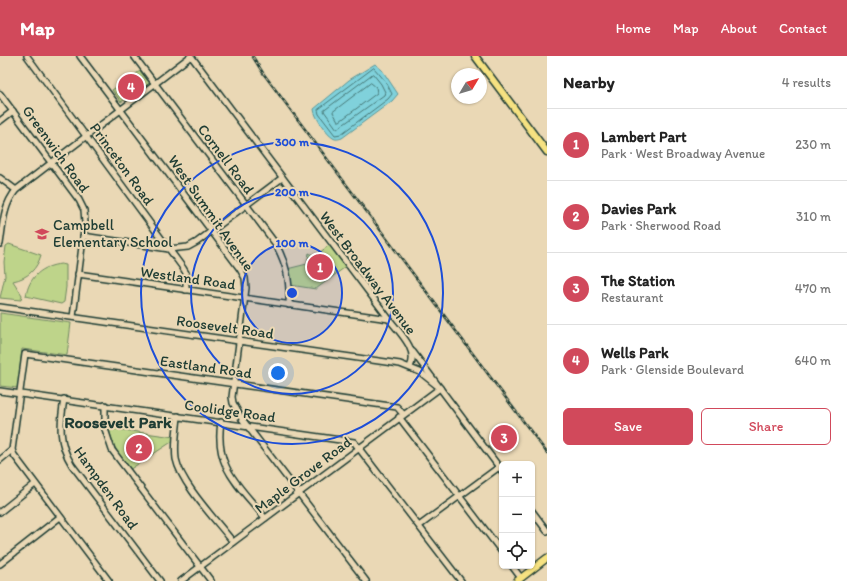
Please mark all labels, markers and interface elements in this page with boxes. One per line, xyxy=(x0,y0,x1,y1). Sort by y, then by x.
text: Map xyxy=(20,17,55,40)
text: Home xyxy=(616,20,651,37)
text: Map xyxy=(673,20,699,37)
text: About xyxy=(721,20,757,37)
text: Contact xyxy=(779,20,827,37)
north arrow xyxy=(451,68,487,104)
pin: 4 xyxy=(118,72,144,102)
text: Nearby xyxy=(563,72,615,92)
text: 4 results xyxy=(782,75,831,90)
street label: Greenwich Road xyxy=(18,102,94,196)
street label: Princeton Road xyxy=(86,119,158,209)
street label: Cornell Road xyxy=(194,121,258,197)
text: Lambert Part xyxy=(601,128,687,146)
text: 300 m xyxy=(275,135,310,149)
text: 1 xyxy=(573,137,579,152)
text: 230 m xyxy=(795,137,831,152)
text: Park · West Broadway Avenue xyxy=(601,146,765,161)
street label: West Summit Avenue xyxy=(164,152,258,274)
text: 200 m xyxy=(275,185,310,199)
text: Davies Park xyxy=(601,200,676,218)
street label: West Broadway Avenue xyxy=(316,208,420,338)
text: 2 xyxy=(573,209,579,224)
text: 310 m xyxy=(796,209,831,224)
place label: Campbell Elementary School xyxy=(53,216,173,251)
text: Park · Sherwood Road xyxy=(601,218,721,233)
school or university icon: Campbell Elementary School xyxy=(34,226,50,242)
text: 100 m xyxy=(275,236,309,250)
pin: 1 xyxy=(307,252,333,282)
street label: Westland Road xyxy=(139,262,237,294)
text: The Station xyxy=(601,272,675,290)
text: 3 xyxy=(572,281,580,296)
text: 470 m xyxy=(795,281,831,296)
centre of rings xyxy=(285,286,299,300)
text: Restaurant xyxy=(601,290,663,305)
street label: Roosevelt Road xyxy=(175,311,275,343)
text: Wells Park xyxy=(601,344,669,362)
street label: Eastland Road xyxy=(159,352,253,382)
text: 4 xyxy=(572,353,580,368)
text: 640 m xyxy=(794,353,831,368)
text: Park · Glenside Boulevard xyxy=(601,362,744,377)
your location xyxy=(268,363,288,383)
street label: Coolidge Road xyxy=(183,396,278,426)
button: Save xyxy=(563,408,693,445)
button: Share xyxy=(701,408,831,445)
district label: Roosevelt Park xyxy=(64,412,172,432)
pin: 3 xyxy=(491,423,517,453)
pin: 2 xyxy=(126,433,152,463)
street label: Maple Grove Road xyxy=(251,433,355,517)
street label: Hampden Road xyxy=(70,443,142,533)
map controls xyxy=(499,461,535,569)
button: + xyxy=(499,461,535,497)
button: − xyxy=(499,497,535,533)
button: locate xyxy=(499,533,535,569)

